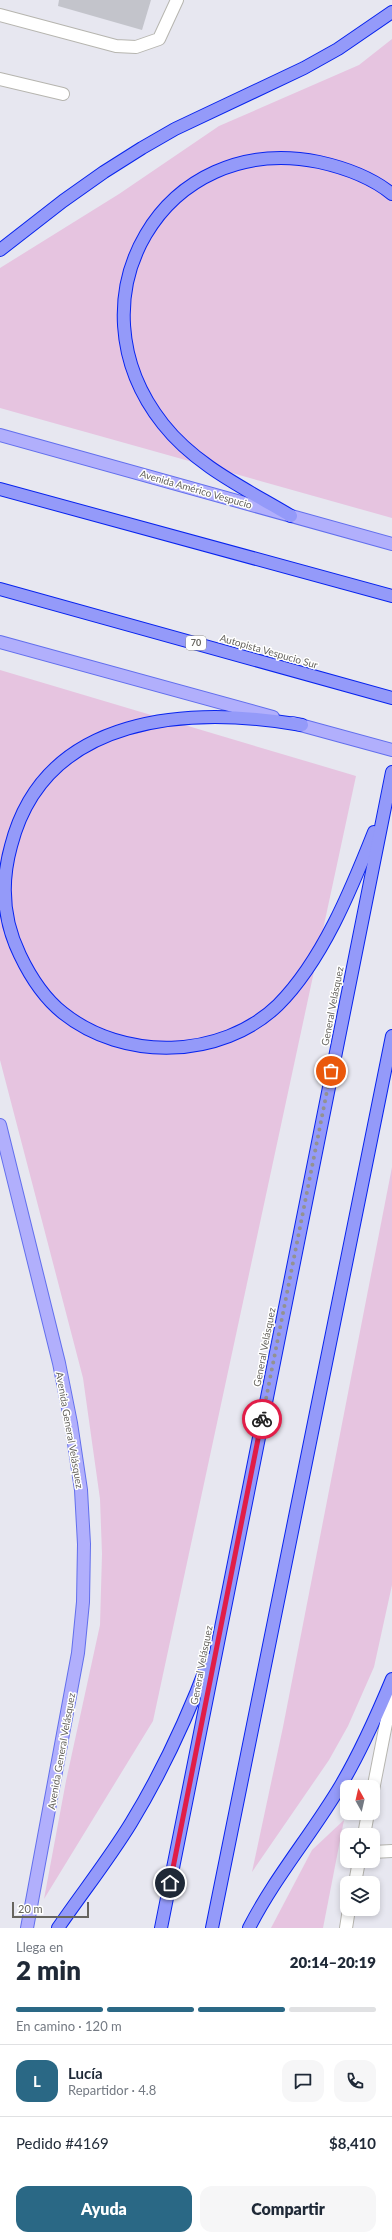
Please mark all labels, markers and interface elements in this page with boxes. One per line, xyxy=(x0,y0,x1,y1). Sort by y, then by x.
street label: Avenida Américo Vespucio xyxy=(139,467,254,511)
street label: Autopista Vespucio Sur xyxy=(219,631,320,671)
road number: 70 xyxy=(186,636,206,650)
street label: General Velásquez xyxy=(318,965,346,1047)
pin xyxy=(314,1054,348,1088)
icon: bag xyxy=(320,1060,342,1082)
street label: General Velásquez xyxy=(250,1306,278,1388)
street label: Avenida General Velásquez xyxy=(54,1371,86,1490)
courier xyxy=(242,1399,282,1439)
icon: bike xyxy=(251,1408,273,1430)
street label: General Velásquez xyxy=(187,1624,215,1706)
street label: Avenida General Velásquez xyxy=(45,1691,77,1810)
north arrow xyxy=(340,1780,380,1820)
map controls xyxy=(340,1780,380,1916)
button: locate xyxy=(340,1828,380,1868)
pin xyxy=(153,1866,187,1900)
icon: home xyxy=(159,1872,181,1894)
button: layers xyxy=(340,1876,380,1916)
scale bar xyxy=(12,1900,89,1919)
text: 20 m xyxy=(18,1902,43,1915)
text: Llega en xyxy=(16,1939,63,1955)
text: 20:14–20:19 xyxy=(290,1953,376,1971)
text: 2 min xyxy=(16,1954,81,1986)
text: En camino · 120 m xyxy=(16,2018,122,2034)
button: chat xyxy=(282,2060,324,2102)
button: phone xyxy=(334,2060,376,2102)
text: Lucía xyxy=(68,2064,103,2082)
text: L xyxy=(33,2072,41,2090)
text: Repartidor · 4.8 xyxy=(68,2082,156,2098)
text: Pedido #4169 xyxy=(16,2134,109,2152)
text: $8,410 xyxy=(329,2134,376,2152)
button: Ayuda xyxy=(16,2186,192,2232)
button: Compartir xyxy=(200,2186,376,2232)

